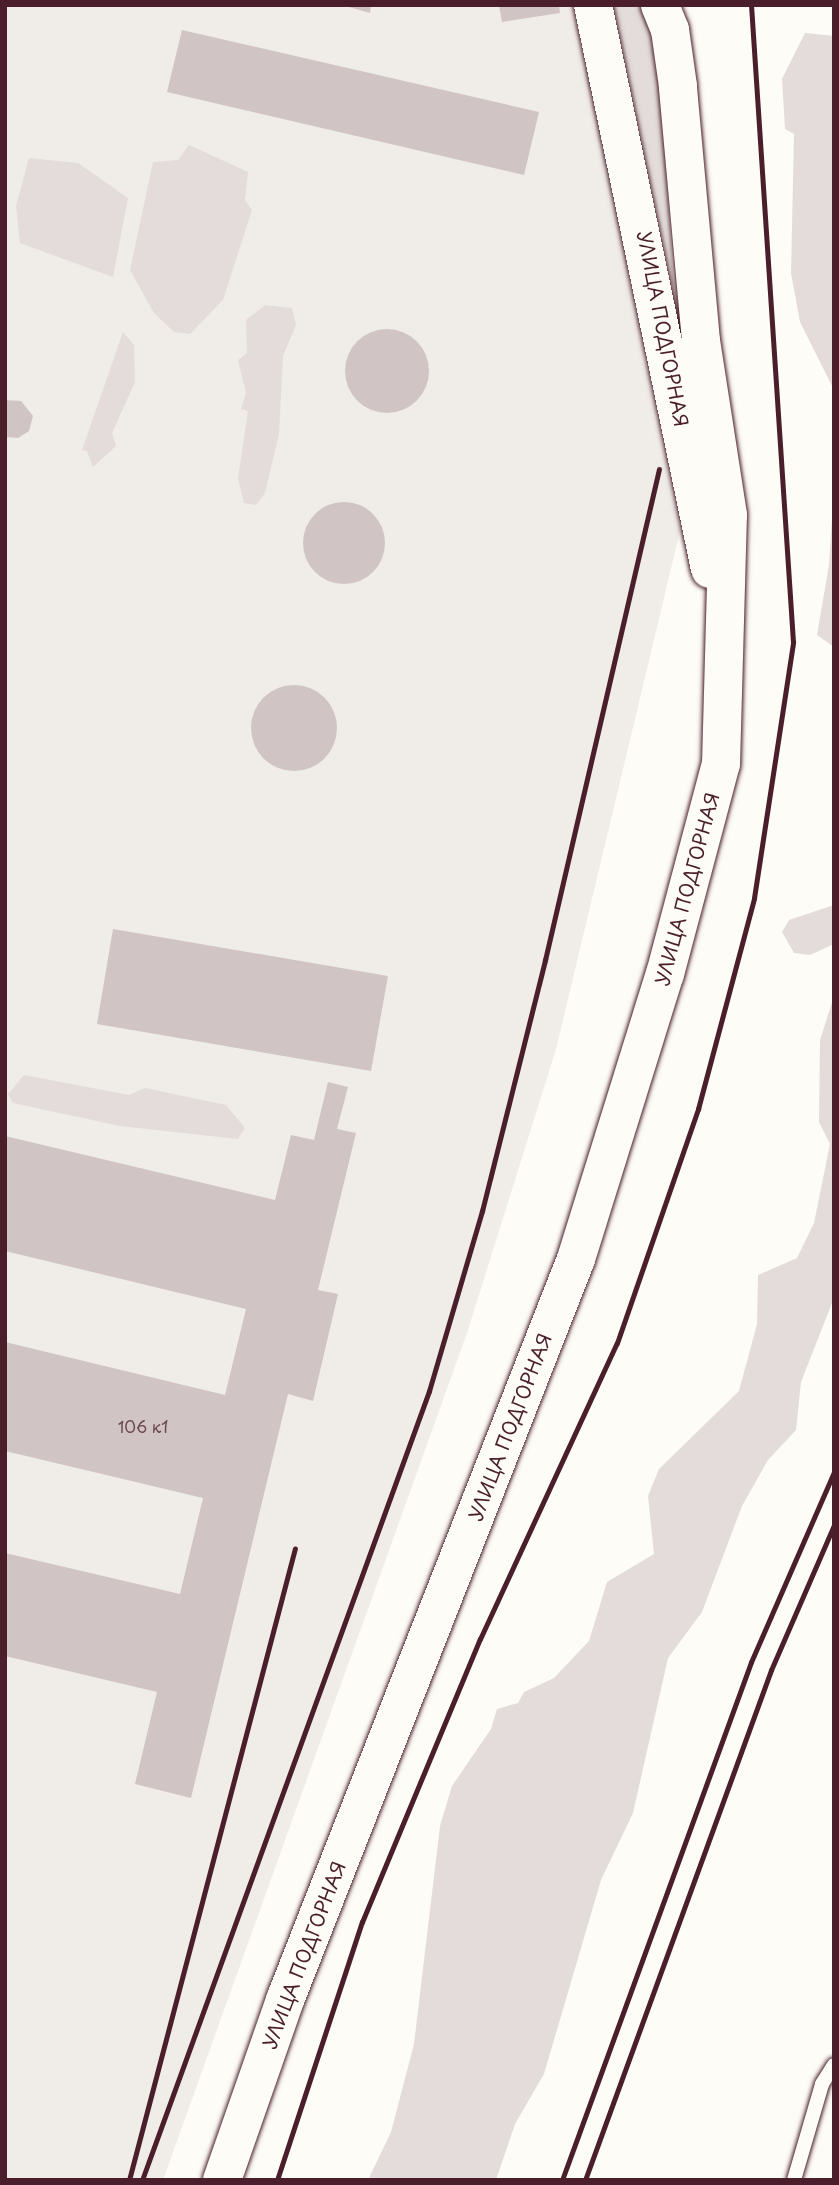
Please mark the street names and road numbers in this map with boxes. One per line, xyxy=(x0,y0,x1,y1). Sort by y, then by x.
street label: УЛИЦА ПОДГОРНАЯ xyxy=(633,229,693,429)
street label: УЛИЦА ПОДГОРНАЯ xyxy=(650,790,724,988)
street label: УЛИЦА ПОДГОРНАЯ xyxy=(464,1330,556,1524)
street label: УЛИЦА ПОДГОРНАЯ xyxy=(258,1858,350,2052)

